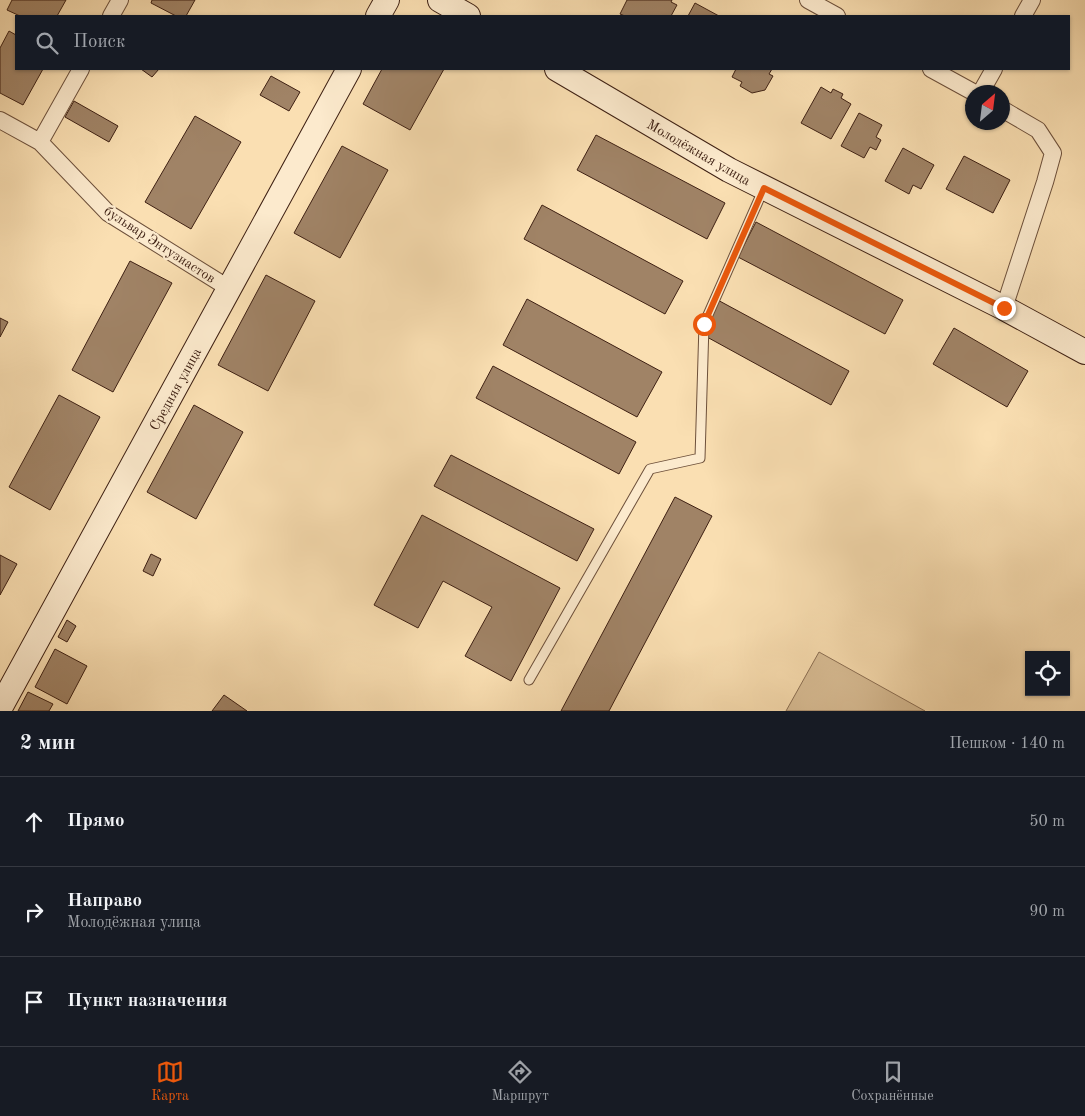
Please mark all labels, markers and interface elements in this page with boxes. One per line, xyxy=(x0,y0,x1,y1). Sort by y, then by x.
search box xyxy=(15,15,1070,70)
icon: search xyxy=(33,29,61,57)
text: Поиск xyxy=(73,33,125,52)
north arrow xyxy=(965,85,1010,130)
street label: Молодёжная улица xyxy=(644,117,753,188)
street label: бульвар Энтузиастов xyxy=(101,204,218,286)
route end xyxy=(993,297,1016,320)
route start xyxy=(693,313,716,336)
street label: Средняя улица xyxy=(147,346,204,433)
map controls xyxy=(1025,651,1070,696)
button: locate xyxy=(1025,651,1070,696)
text: 2 мин xyxy=(20,733,75,754)
text: Пешком · 140 m xyxy=(949,736,1065,752)
icon: ahead xyxy=(20,808,48,836)
text: Прямо xyxy=(67,812,125,831)
text: 50 m xyxy=(1029,814,1065,830)
text: Направо xyxy=(67,892,142,911)
icon: right xyxy=(20,898,48,926)
text: 90 m xyxy=(1029,904,1065,920)
text: Молодёжная улица xyxy=(67,915,201,931)
icon: arrive xyxy=(20,988,48,1016)
text: Пункт назначения xyxy=(67,992,227,1011)
tab: Карта xyxy=(151,1058,189,1105)
tab: Маршрут xyxy=(491,1058,549,1105)
tab: Сохранённые xyxy=(851,1058,934,1105)

